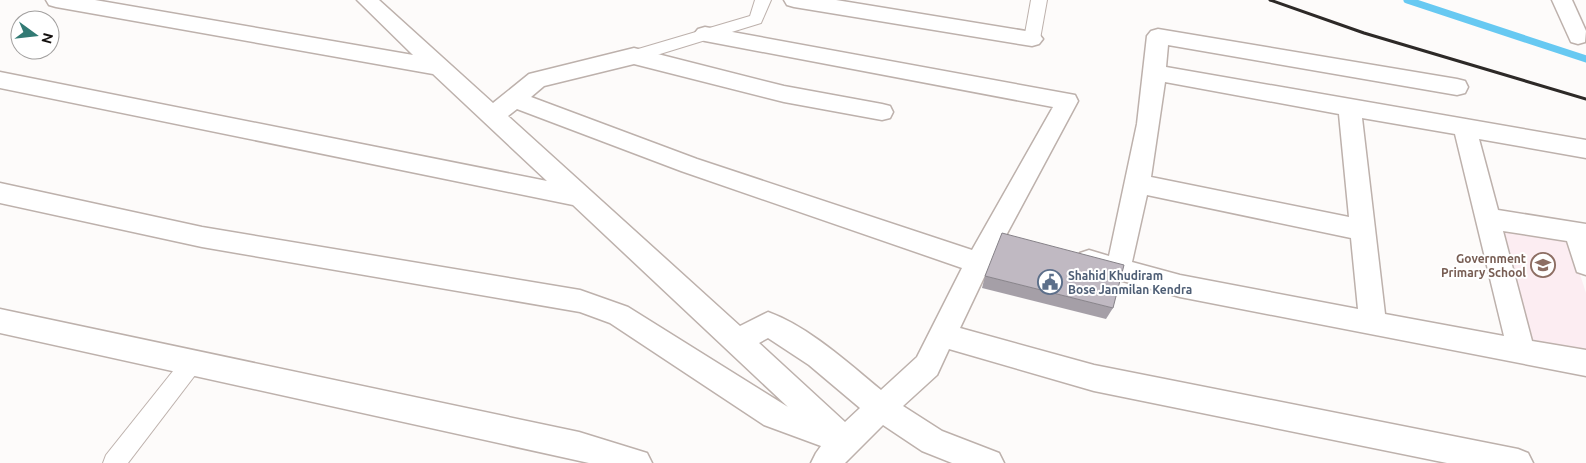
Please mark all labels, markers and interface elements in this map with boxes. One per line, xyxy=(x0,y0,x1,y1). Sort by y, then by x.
north arrow xyxy=(10,10,60,60)
text: N xyxy=(38,31,57,45)
place label: Government Primary School xyxy=(1441,252,1526,279)
school or university icon: Government Primary School xyxy=(1530,252,1556,278)
public building icon: Shahid Khudiram Bose Janmilan Kendra xyxy=(1037,269,1063,295)
place label: Shahid Khudiram Bose Janmilan Kendra xyxy=(1068,269,1192,296)

